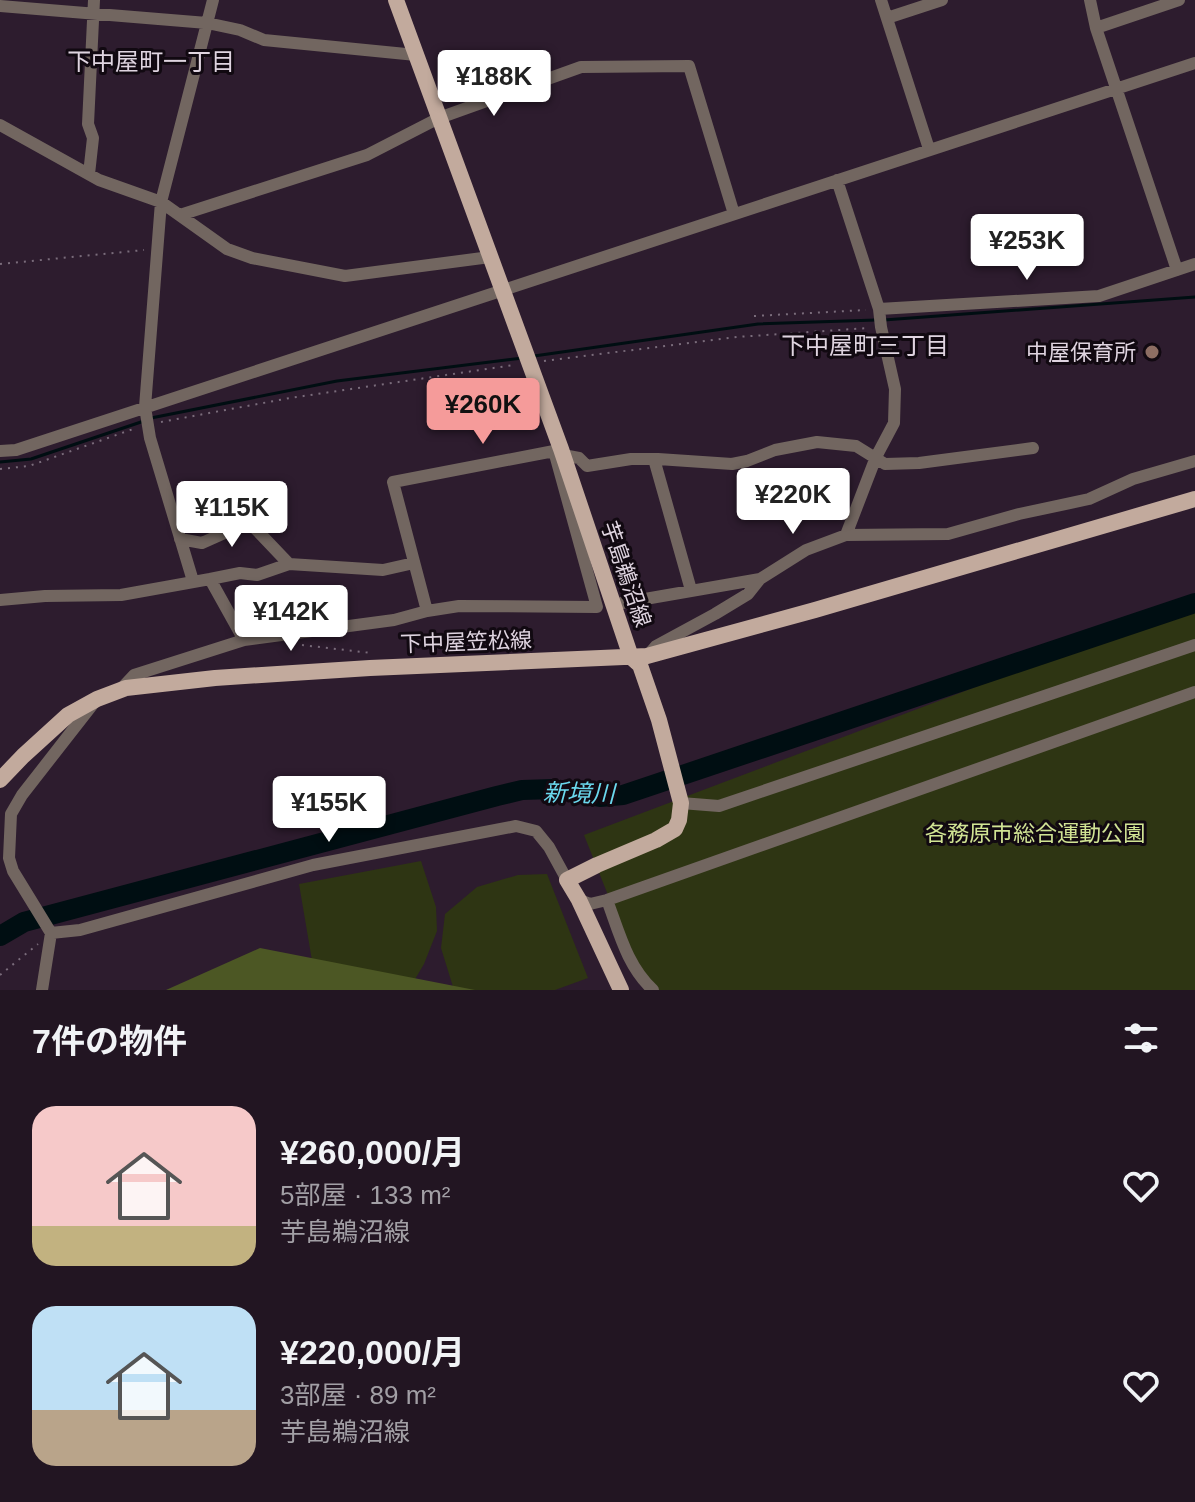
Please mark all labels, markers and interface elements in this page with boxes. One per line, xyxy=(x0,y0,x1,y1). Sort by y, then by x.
district label: 下中屋町一丁目 xyxy=(67,48,235,75)
pin: ¥188K xyxy=(438,50,550,118)
text: ¥188K xyxy=(456,61,532,91)
pin: ¥253K xyxy=(971,214,1083,282)
text: ¥253K xyxy=(989,225,1065,255)
district label: 下中屋町三丁目 xyxy=(781,332,949,359)
place label: 中屋保育所 xyxy=(1026,340,1136,365)
marker: 中屋保育所 xyxy=(1143,343,1161,361)
pin: ¥260K xyxy=(427,378,539,446)
text: ¥260K xyxy=(445,389,521,419)
pin: ¥220K xyxy=(737,468,849,536)
text: ¥220K xyxy=(755,479,831,509)
pin: ¥115K xyxy=(176,481,288,549)
text: ¥115K xyxy=(194,492,270,522)
street label: 芋島鵜沼線 xyxy=(596,518,656,630)
pin: ¥142K xyxy=(235,585,347,653)
text: ¥142K xyxy=(253,596,329,626)
street label: 下中屋笠松線 xyxy=(400,627,532,657)
pin: ¥155K xyxy=(273,776,385,844)
water label: 新境川 xyxy=(543,779,618,807)
text: ¥155K xyxy=(291,787,367,817)
park label: 各務原市総合運動公園 xyxy=(925,821,1145,846)
icon: filters xyxy=(1119,1016,1163,1060)
text: 7件の物件 xyxy=(32,1022,187,1060)
text: ¥260,000/月 xyxy=(280,1133,465,1171)
icon: home xyxy=(96,1138,192,1234)
icon: heart xyxy=(1119,1164,1163,1208)
text: 5部屋 · 133 m² xyxy=(280,1180,451,1210)
text: 芋島鵜沼線 xyxy=(280,1217,410,1247)
text: ¥220,000/月 xyxy=(280,1333,465,1371)
icon: home xyxy=(96,1338,192,1434)
icon: heart xyxy=(1119,1364,1163,1408)
text: 3部屋 · 89 m² xyxy=(280,1380,436,1410)
text: 芋島鵜沼線 xyxy=(280,1417,410,1447)

